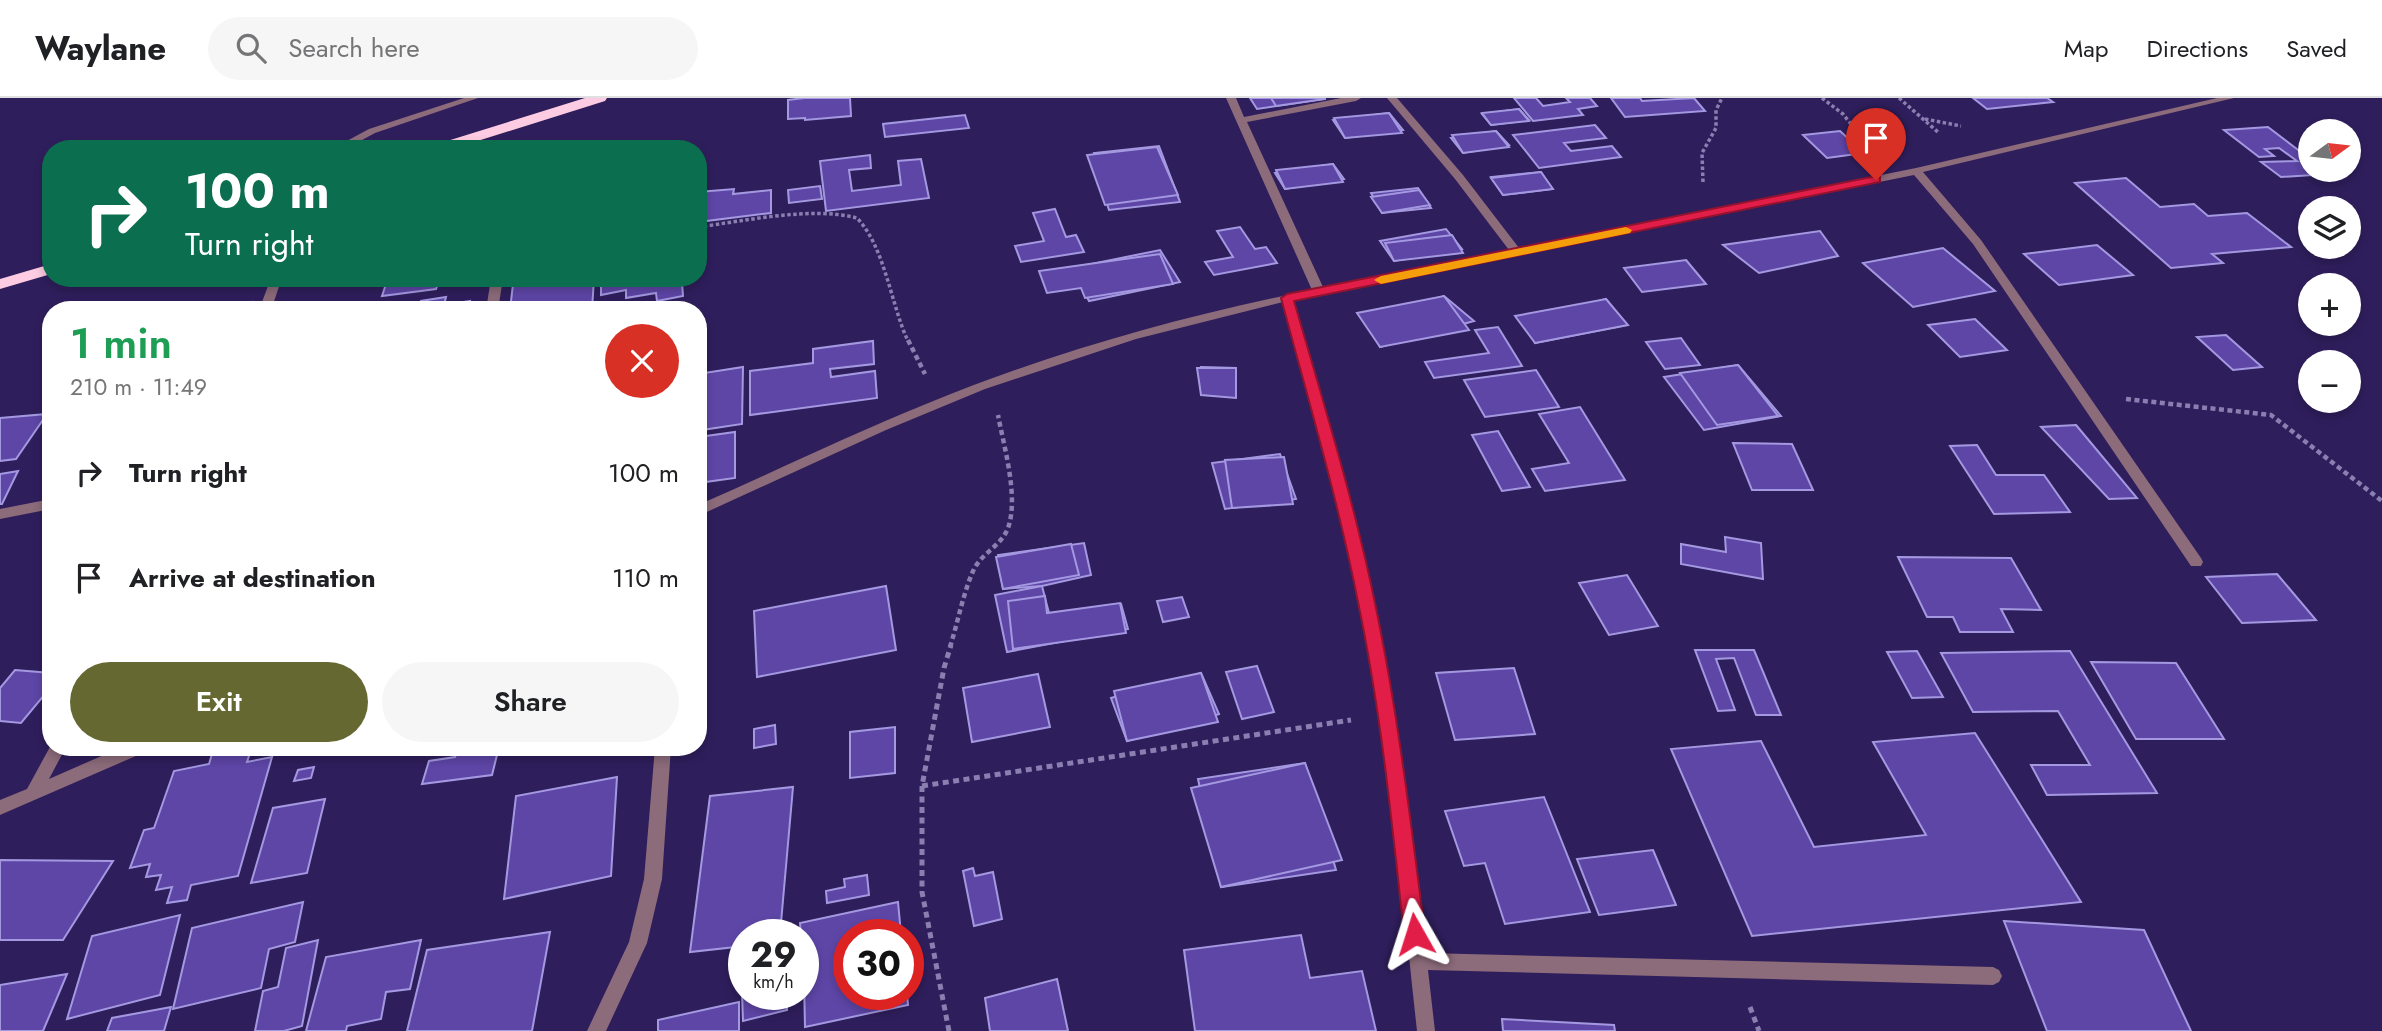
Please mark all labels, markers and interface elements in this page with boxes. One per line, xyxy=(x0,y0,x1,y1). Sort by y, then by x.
search box xyxy=(208,17,698,80)
text: Waylane xyxy=(35,25,166,72)
icon: search xyxy=(232,29,270,67)
text: Search here xyxy=(288,29,420,67)
text: Map xyxy=(2064,31,2109,66)
text: Directions xyxy=(2147,31,2248,66)
text: Saved xyxy=(2286,31,2347,66)
pin xyxy=(1846,108,1906,180)
icon: arrive xyxy=(1857,119,1895,157)
north arrow xyxy=(2298,119,2361,182)
map controls xyxy=(2298,119,2361,413)
text: 100 m xyxy=(185,156,330,226)
icon: right xyxy=(70,168,161,259)
button: layers xyxy=(2298,196,2361,259)
text: Turn right xyxy=(185,221,314,267)
button: + xyxy=(2298,273,2361,336)
text: 1 min xyxy=(70,313,172,374)
button: close xyxy=(605,324,679,398)
button: − xyxy=(2298,350,2361,413)
text: 210 m · 11:49 xyxy=(70,370,207,404)
icon: right xyxy=(70,454,108,492)
text: Turn right xyxy=(129,454,247,492)
text: 100 m xyxy=(608,454,679,492)
icon: arrive xyxy=(70,559,108,597)
text: Arrive at destination xyxy=(129,559,376,597)
text: 110 m xyxy=(612,559,679,597)
button: Exit xyxy=(70,662,368,742)
button: Share xyxy=(382,662,679,742)
position arrow xyxy=(1378,897,1452,971)
speed limit sign: 30 xyxy=(833,919,924,1010)
text: 29 xyxy=(750,930,797,980)
text: km/h xyxy=(753,969,794,995)

